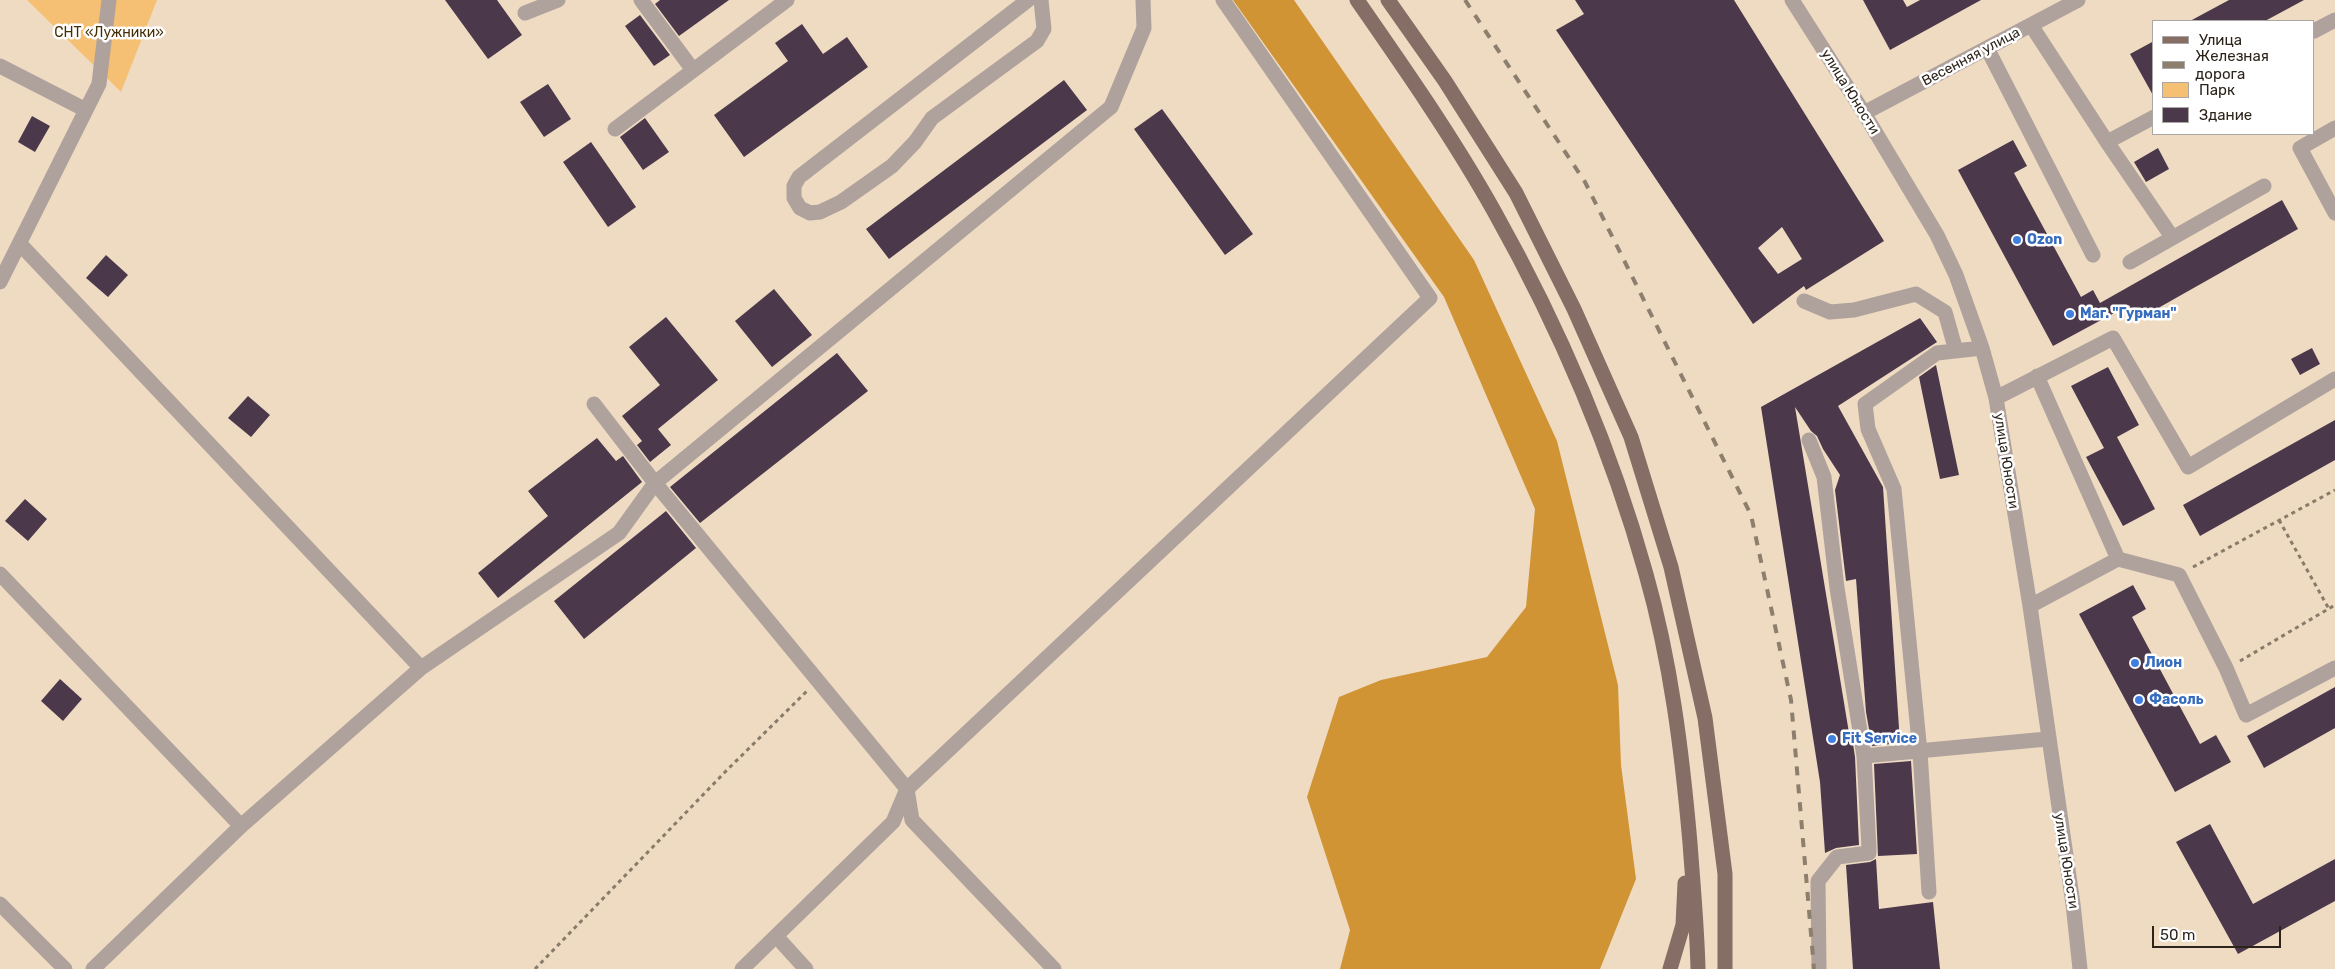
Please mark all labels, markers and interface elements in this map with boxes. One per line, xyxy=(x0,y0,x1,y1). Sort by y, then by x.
legend xyxy=(2152,20,2315,135)
street label: Весенняя улица xyxy=(1919,24,2023,90)
park label: СНТ «Лужники» xyxy=(54,25,164,41)
text: Улица xyxy=(2199,31,2242,49)
street label: улица Юности xyxy=(1817,46,1883,138)
text: Железная дорога xyxy=(2195,47,2269,83)
text: Парк xyxy=(2199,81,2235,99)
text: Здание xyxy=(2199,106,2252,124)
place label: Ozon xyxy=(2027,232,2062,248)
marker: Ozon xyxy=(2011,234,2023,246)
place label: Маг. "Гурман" xyxy=(2080,306,2177,322)
marker: Маг. "Гурман" xyxy=(2064,308,2076,320)
street label: улица Юности xyxy=(1990,412,2022,510)
place label: Лион xyxy=(2145,655,2182,671)
marker: Лион xyxy=(2129,657,2141,669)
place label: Фасоль xyxy=(2149,692,2204,708)
marker: Фасоль xyxy=(2133,694,2145,706)
place label: Fit Service xyxy=(1842,731,1917,747)
marker: Fit Service xyxy=(1826,733,1838,745)
street label: улица Юности xyxy=(2050,812,2082,910)
scale bar xyxy=(2155,916,2284,948)
text: 50 m xyxy=(2160,926,2195,944)

